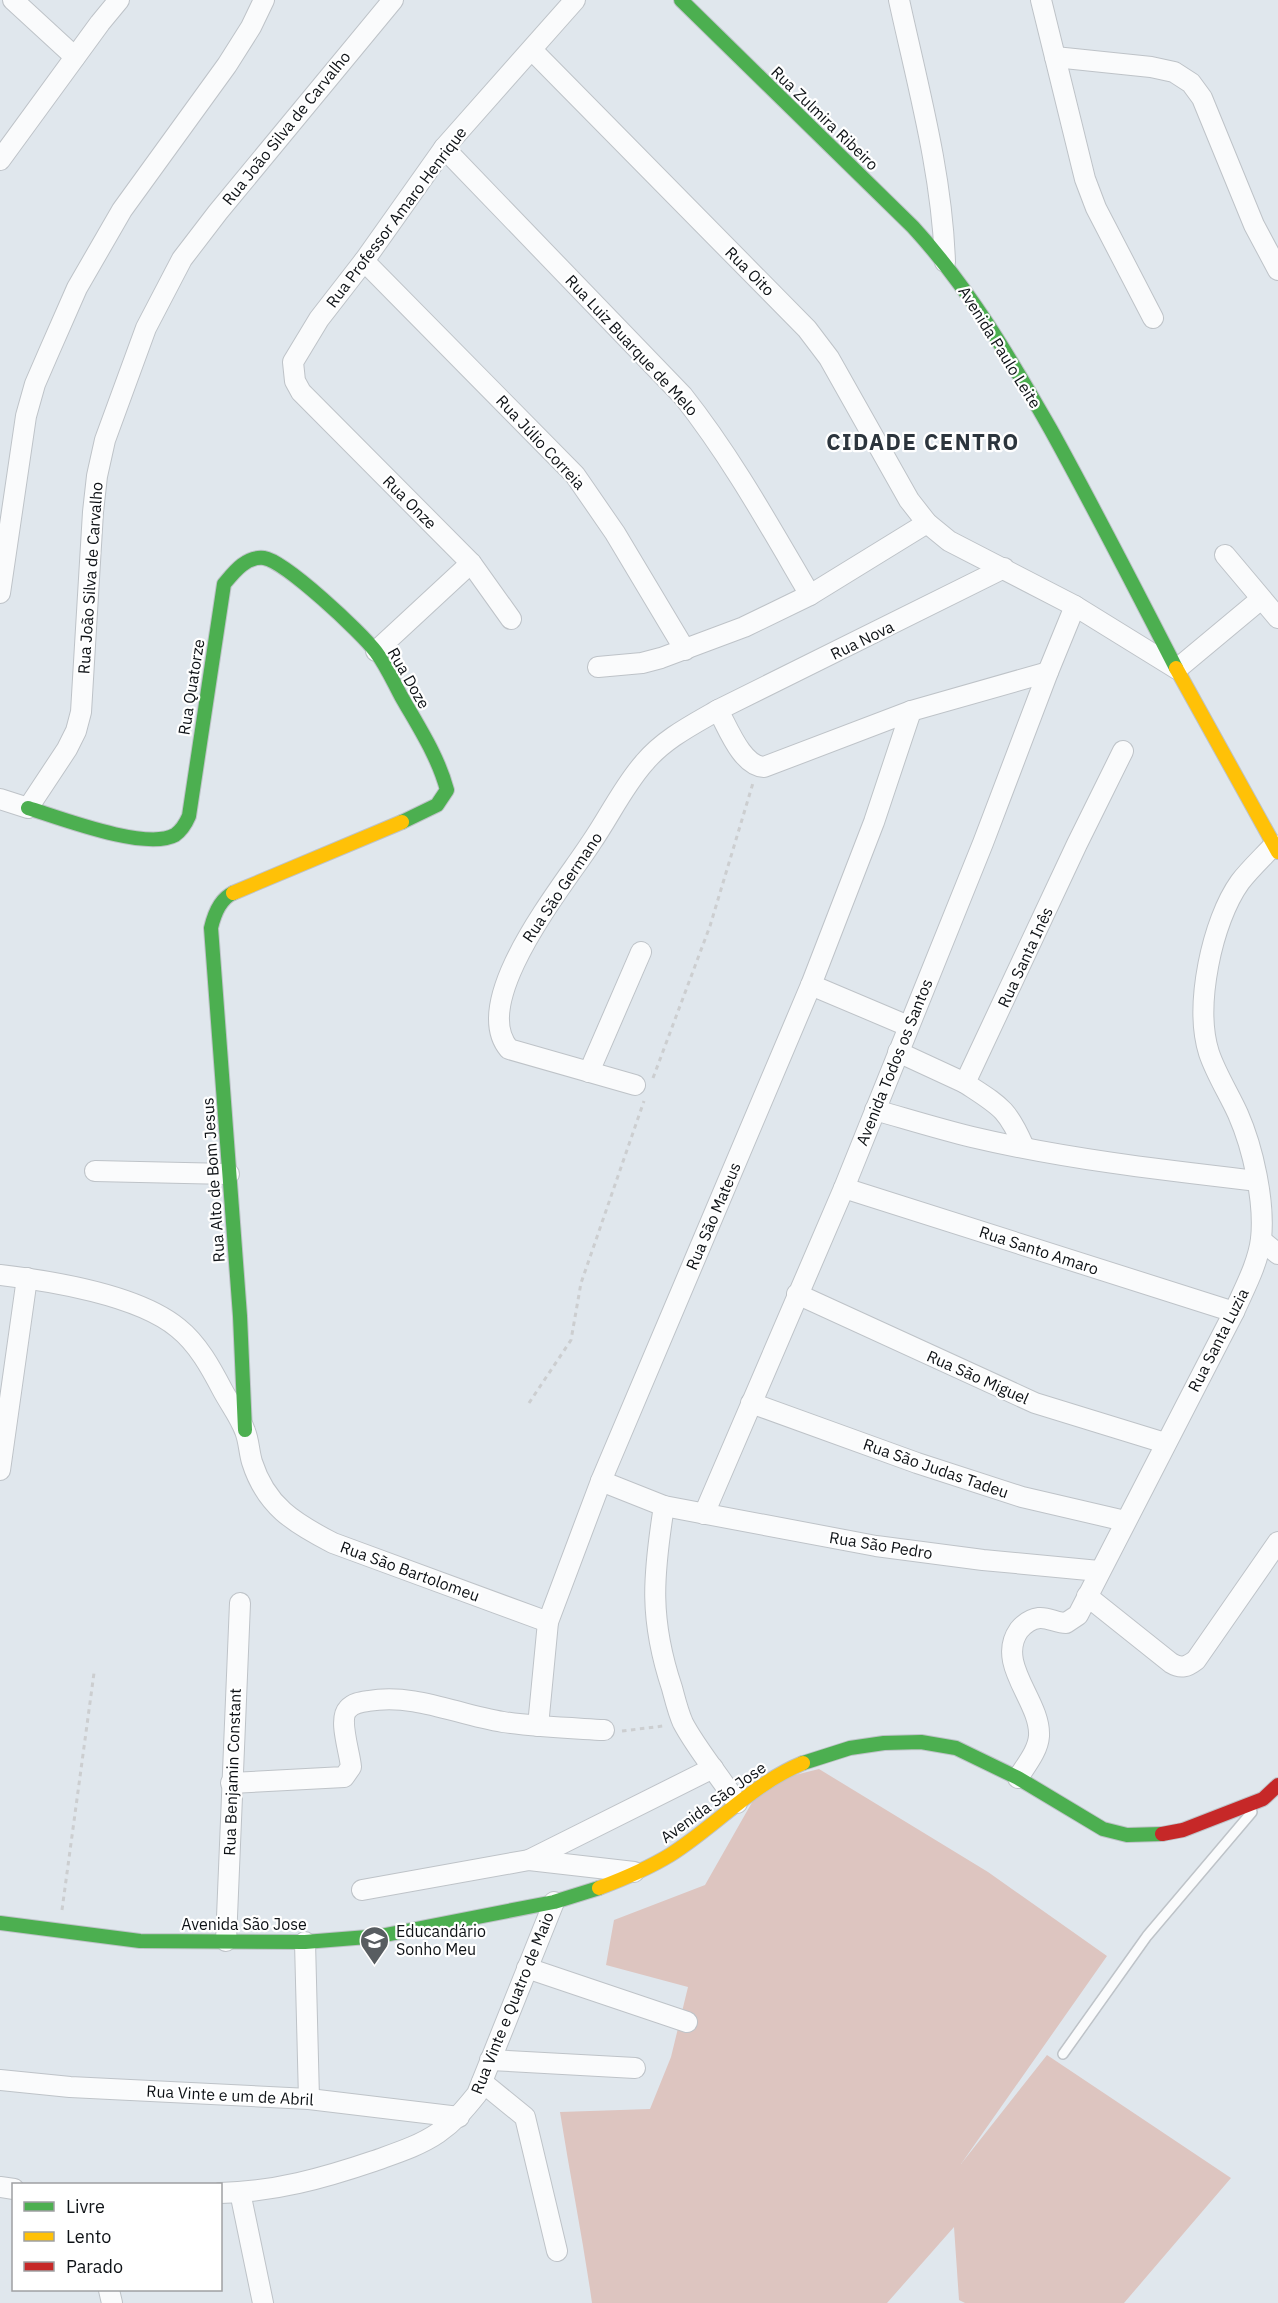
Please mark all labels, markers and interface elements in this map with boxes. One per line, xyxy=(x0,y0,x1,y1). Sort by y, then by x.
street label: Rua João Silva de Carvalho xyxy=(218,47,354,209)
street label: Rua Zulmira Ribeiro xyxy=(767,62,883,174)
street label: Rua Professor Amaro Henrique xyxy=(321,122,471,311)
street label: Rua Oito xyxy=(721,242,779,300)
street label: Rua Luiz Buarque de Melo xyxy=(561,270,703,420)
street label: Avenida Paulo Leite xyxy=(954,282,1046,412)
street label: Rua Júlio Correia xyxy=(492,391,590,494)
district label: CIDADE CENTRO xyxy=(826,427,1020,456)
street label: Rua Onze xyxy=(379,471,441,533)
street label: Rua João Silva de Carvalho xyxy=(73,481,107,675)
street label: Rua Nova xyxy=(827,616,897,664)
street label: Rua Quatorze xyxy=(174,637,209,736)
street label: Rua Doze xyxy=(384,644,435,712)
street label: Rua São Germano xyxy=(518,828,606,946)
street label: Rua Santa Inês xyxy=(993,904,1057,1010)
street label: Avenida Todos os Santos xyxy=(851,976,937,1148)
street label: Rua Alto de Bom Jesus xyxy=(197,1097,229,1263)
street label: Rua São Mateus xyxy=(681,1159,745,1273)
street label: Rua Santo Amaro xyxy=(977,1221,1101,1279)
street label: Rua Santa Luzia xyxy=(1183,1285,1253,1395)
street label: Rua São Miguel xyxy=(924,1346,1032,1408)
street label: Rua São Judas Tadeu xyxy=(861,1434,1011,1502)
street label: Rua São Pedro xyxy=(828,1527,934,1563)
street label: Rua São Bartolomeu xyxy=(338,1536,482,1606)
street label: Rua Benjamin Constant xyxy=(219,1688,245,1856)
street label: Avenida São Jose xyxy=(656,1757,770,1847)
street label: Rua Vinte e Quatro de Maio xyxy=(466,1909,558,2097)
street label: Avenida São Jose xyxy=(181,1914,307,1934)
place label: Educandário Sonho Meu xyxy=(396,1921,486,1959)
school or university icon: Educandário Sonho Meu xyxy=(359,1924,391,1966)
street label: Rua Vinte e um de Abril xyxy=(146,2081,314,2109)
legend xyxy=(12,2183,222,2291)
text: Livre xyxy=(66,2195,105,2218)
text: Lento xyxy=(66,2225,111,2248)
text: Parado xyxy=(66,2255,123,2278)

